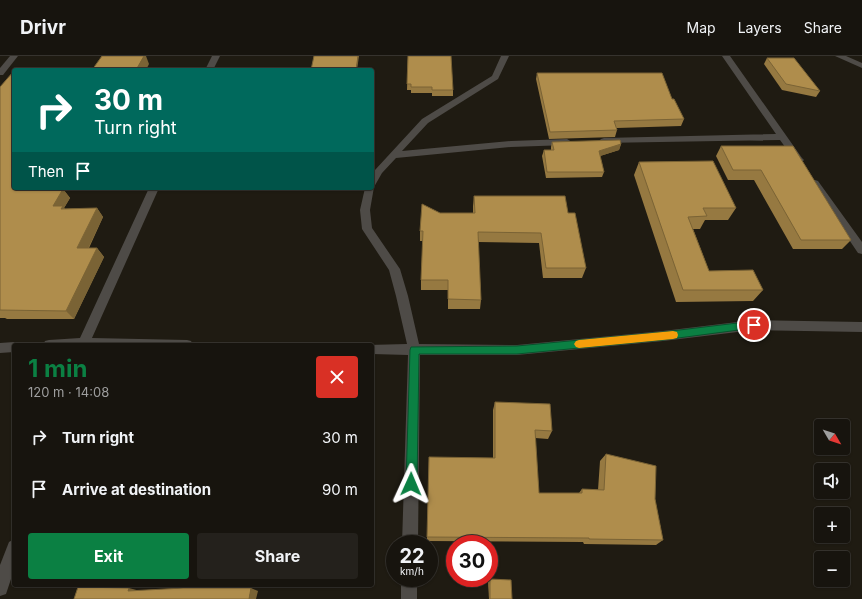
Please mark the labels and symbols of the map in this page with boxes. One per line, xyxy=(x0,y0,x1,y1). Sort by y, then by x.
pin xyxy=(737,308,771,342)
north arrow xyxy=(814,419,850,455)
position arrow xyxy=(390,463,432,505)
speed limit sign: 30 xyxy=(446,535,498,587)

